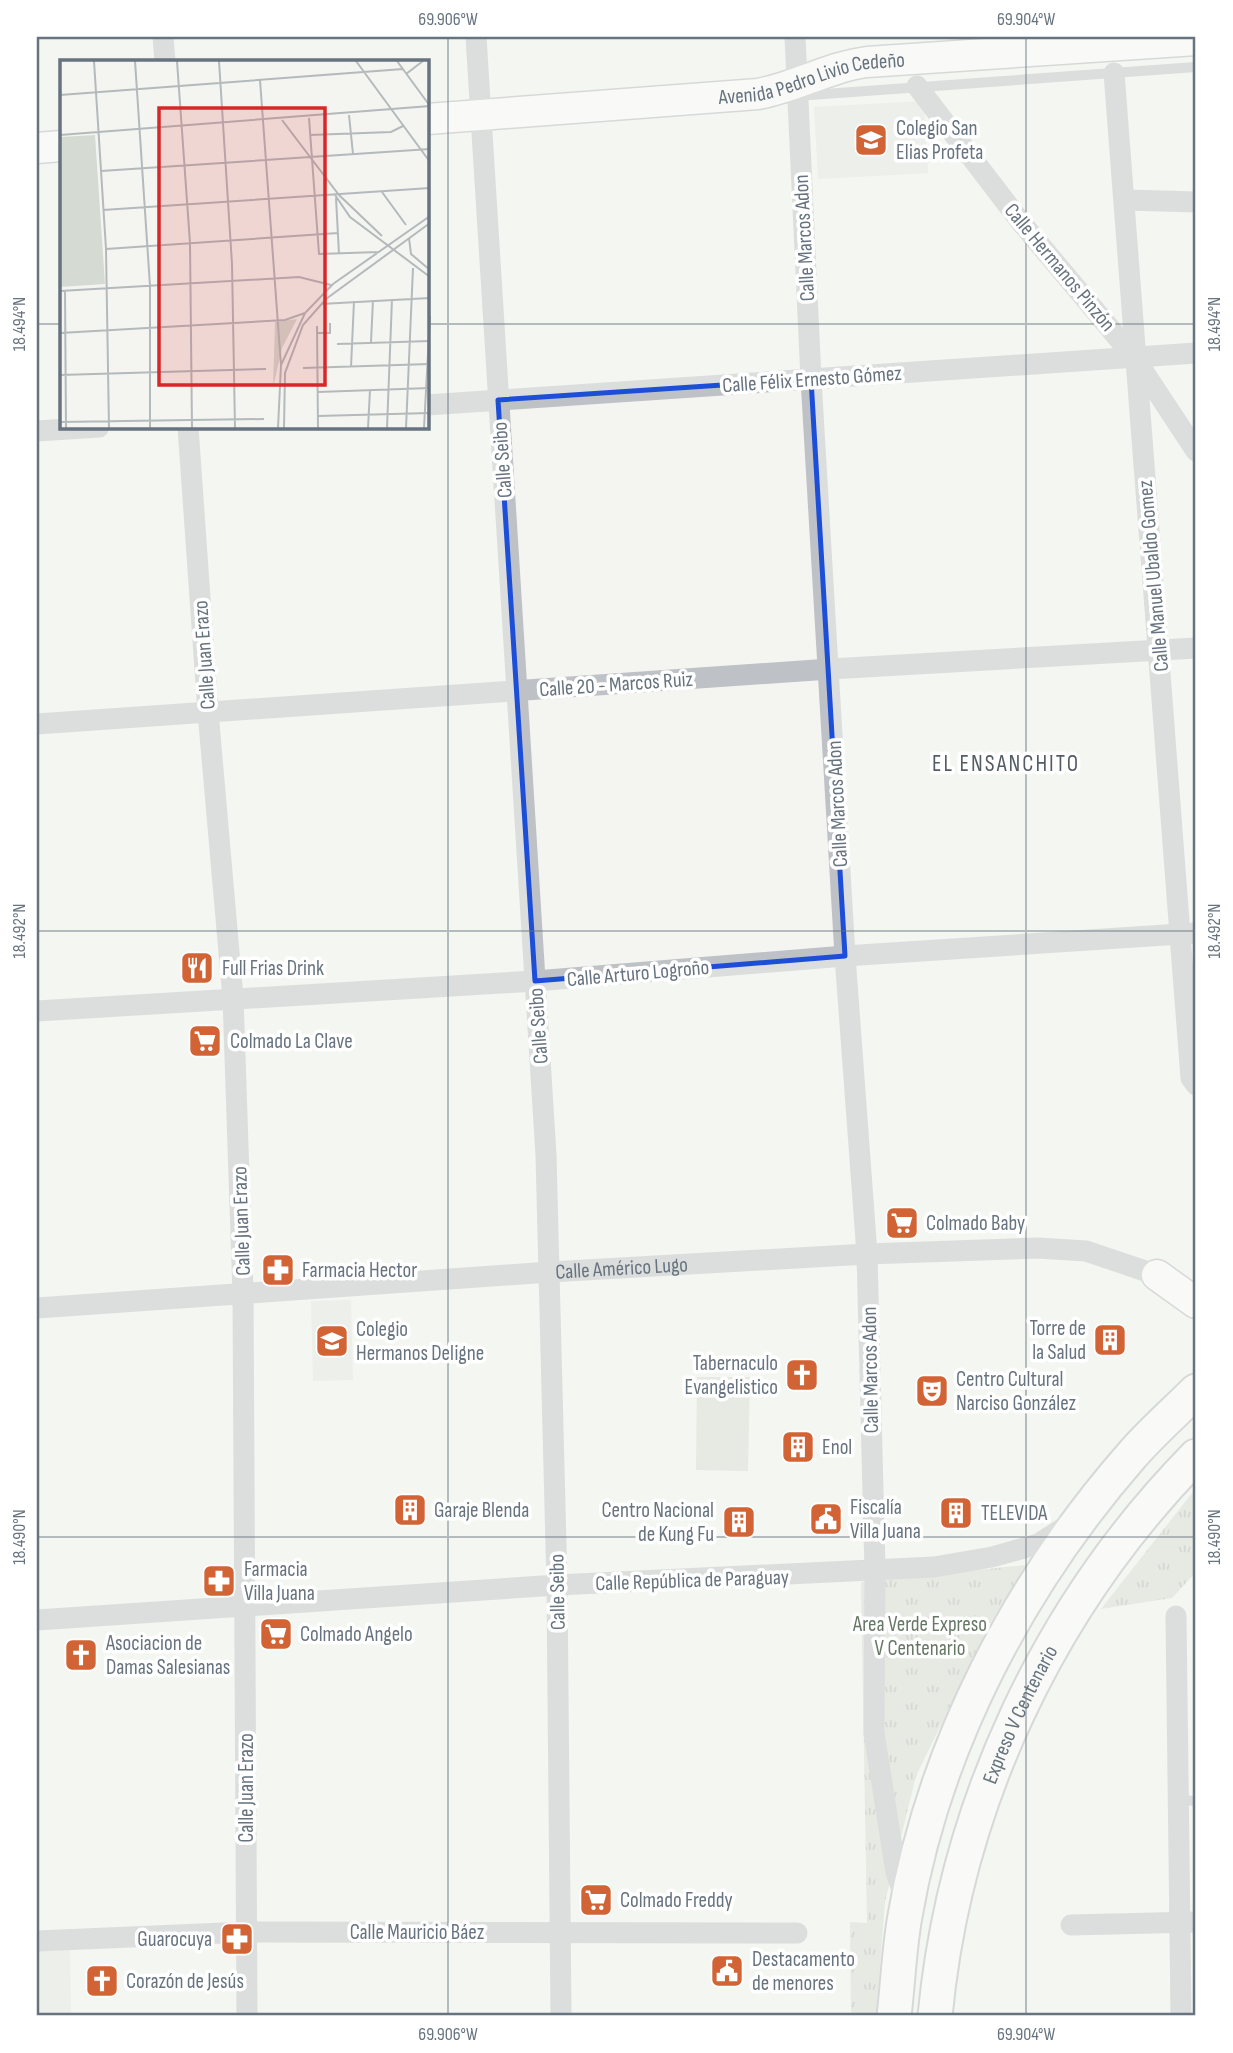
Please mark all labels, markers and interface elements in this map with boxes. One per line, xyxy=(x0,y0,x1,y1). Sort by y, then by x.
text: 69.906°W xyxy=(418,9,478,30)
text: 69.904°W xyxy=(997,9,1055,30)
street label: Avenida Pedro Livio Cedeño xyxy=(717,47,906,110)
inset map xyxy=(60,60,429,429)
place label: Colegio San Elias Profeta xyxy=(896,116,983,165)
school or university icon: Colegio San Elias Profeta xyxy=(852,121,890,159)
street label: Calle Marcos Adon xyxy=(789,174,820,302)
street label: Calle Hermanos Pinzón xyxy=(999,198,1120,336)
text: 18.494°N xyxy=(9,297,30,351)
text: 18.494°N xyxy=(1204,297,1225,351)
street label: Calle Félix Ernesto Gómez xyxy=(722,361,903,398)
street label: Calle Seibo xyxy=(487,421,518,499)
street label: Calle Manuel Ubaldo Gomez xyxy=(1133,479,1174,673)
street label: Calle Juan Erazo xyxy=(188,600,221,710)
street label: Calle 20 - Marcos Ruiz xyxy=(538,667,694,702)
street label: Calle Marcos Adon xyxy=(822,740,853,868)
district label: EL ENSANCHITO xyxy=(932,750,1080,778)
text: 18.492°N xyxy=(9,904,30,958)
text: 18.492°N xyxy=(1204,904,1225,958)
restaurant icon: Full Frias Drink xyxy=(178,949,216,987)
street label: Calle Arturo Logroño xyxy=(566,955,710,992)
place label: Full Frias Drink xyxy=(222,956,324,981)
street label: Calle Seibo xyxy=(523,987,554,1065)
supermarket icon: Colmado La Clave xyxy=(186,1022,224,1060)
place label: Colmado La Clave xyxy=(230,1029,353,1054)
street label: Calle Juan Erazo xyxy=(227,1166,256,1276)
supermarket icon: Colmado Baby xyxy=(883,1204,921,1242)
place label: Colmado Baby xyxy=(926,1211,1025,1236)
pharmacy icon: Farmacia Hector xyxy=(259,1251,297,1289)
street label: Calle Américo Lugo xyxy=(555,1252,689,1285)
place label: Farmacia Hector xyxy=(302,1258,417,1283)
street label: Calle Marcos Adon xyxy=(857,1306,884,1434)
place label: Torre de la Salud xyxy=(1029,1316,1086,1365)
place label: Colegio Hermanos Deligne xyxy=(356,1317,484,1366)
building icon: Torre de la Salud xyxy=(1091,1321,1129,1359)
school or university icon: Colegio Hermanos Deligne xyxy=(313,1322,351,1360)
place label: Tabernaculo Evangelistico xyxy=(685,1351,778,1400)
church icon: Tabernaculo Evangelistico xyxy=(783,1356,821,1394)
place label: Centro Cultural Narciso González xyxy=(956,1367,1077,1416)
theatre icon: Centro Cultural Narciso González xyxy=(913,1372,951,1410)
building icon: Enol xyxy=(779,1428,817,1466)
place label: Enol xyxy=(822,1435,852,1460)
building icon: Garaje Blenda xyxy=(391,1491,429,1529)
building icon: TELEVIDA xyxy=(937,1494,975,1532)
place label: Fiscalía Villa Juana xyxy=(850,1495,921,1544)
place label: Garaje Blenda xyxy=(434,1498,529,1523)
place label: Centro Nacional de Kung Fu xyxy=(601,1498,714,1547)
public building icon: Fiscalía Villa Juana xyxy=(807,1500,845,1538)
place label: TELEVIDA xyxy=(981,1501,1048,1526)
building icon: Centro Nacional de Kung Fu xyxy=(720,1503,758,1541)
text: 18.490°N xyxy=(9,1509,30,1565)
text: 18.490°N xyxy=(1204,1509,1225,1565)
street label: Calle Seibo xyxy=(544,1554,571,1630)
place label: Farmacia Villa Juana xyxy=(244,1557,315,1606)
pharmacy icon: Farmacia Villa Juana xyxy=(200,1562,238,1600)
street label: Calle República de Paraguay xyxy=(595,1565,789,1596)
park label: Area Verde Expreso V Centenario xyxy=(852,1612,987,1661)
supermarket icon: Colmado Angelo xyxy=(257,1615,295,1653)
place label: Colmado Angelo xyxy=(300,1622,413,1647)
place label: Asociacion de Damas Salesianas xyxy=(105,1631,230,1680)
church icon: Asociacion de Damas Salesianas xyxy=(62,1636,100,1674)
street label: Expreso V Centenario xyxy=(977,1641,1063,1787)
street label: Calle Juan Erazo xyxy=(234,1733,259,1843)
supermarket icon: Colmado Freddy xyxy=(577,1881,615,1919)
place label: Colmado Freddy xyxy=(620,1888,733,1913)
pharmacy icon: Guarocuya xyxy=(218,1920,256,1958)
street label: Calle Mauricio Báez xyxy=(350,1920,485,1945)
place label: Guarocuya xyxy=(137,1927,212,1952)
place label: Destacamento de menores xyxy=(752,1947,855,1996)
public building icon: Destacamento de menores xyxy=(708,1952,746,1990)
church icon: Corazón de Jesús xyxy=(83,1962,121,2000)
place label: Corazón de Jesús xyxy=(126,1969,244,1994)
text: 69.906°W xyxy=(418,2024,478,2045)
text: 69.904°W xyxy=(997,2024,1055,2045)

